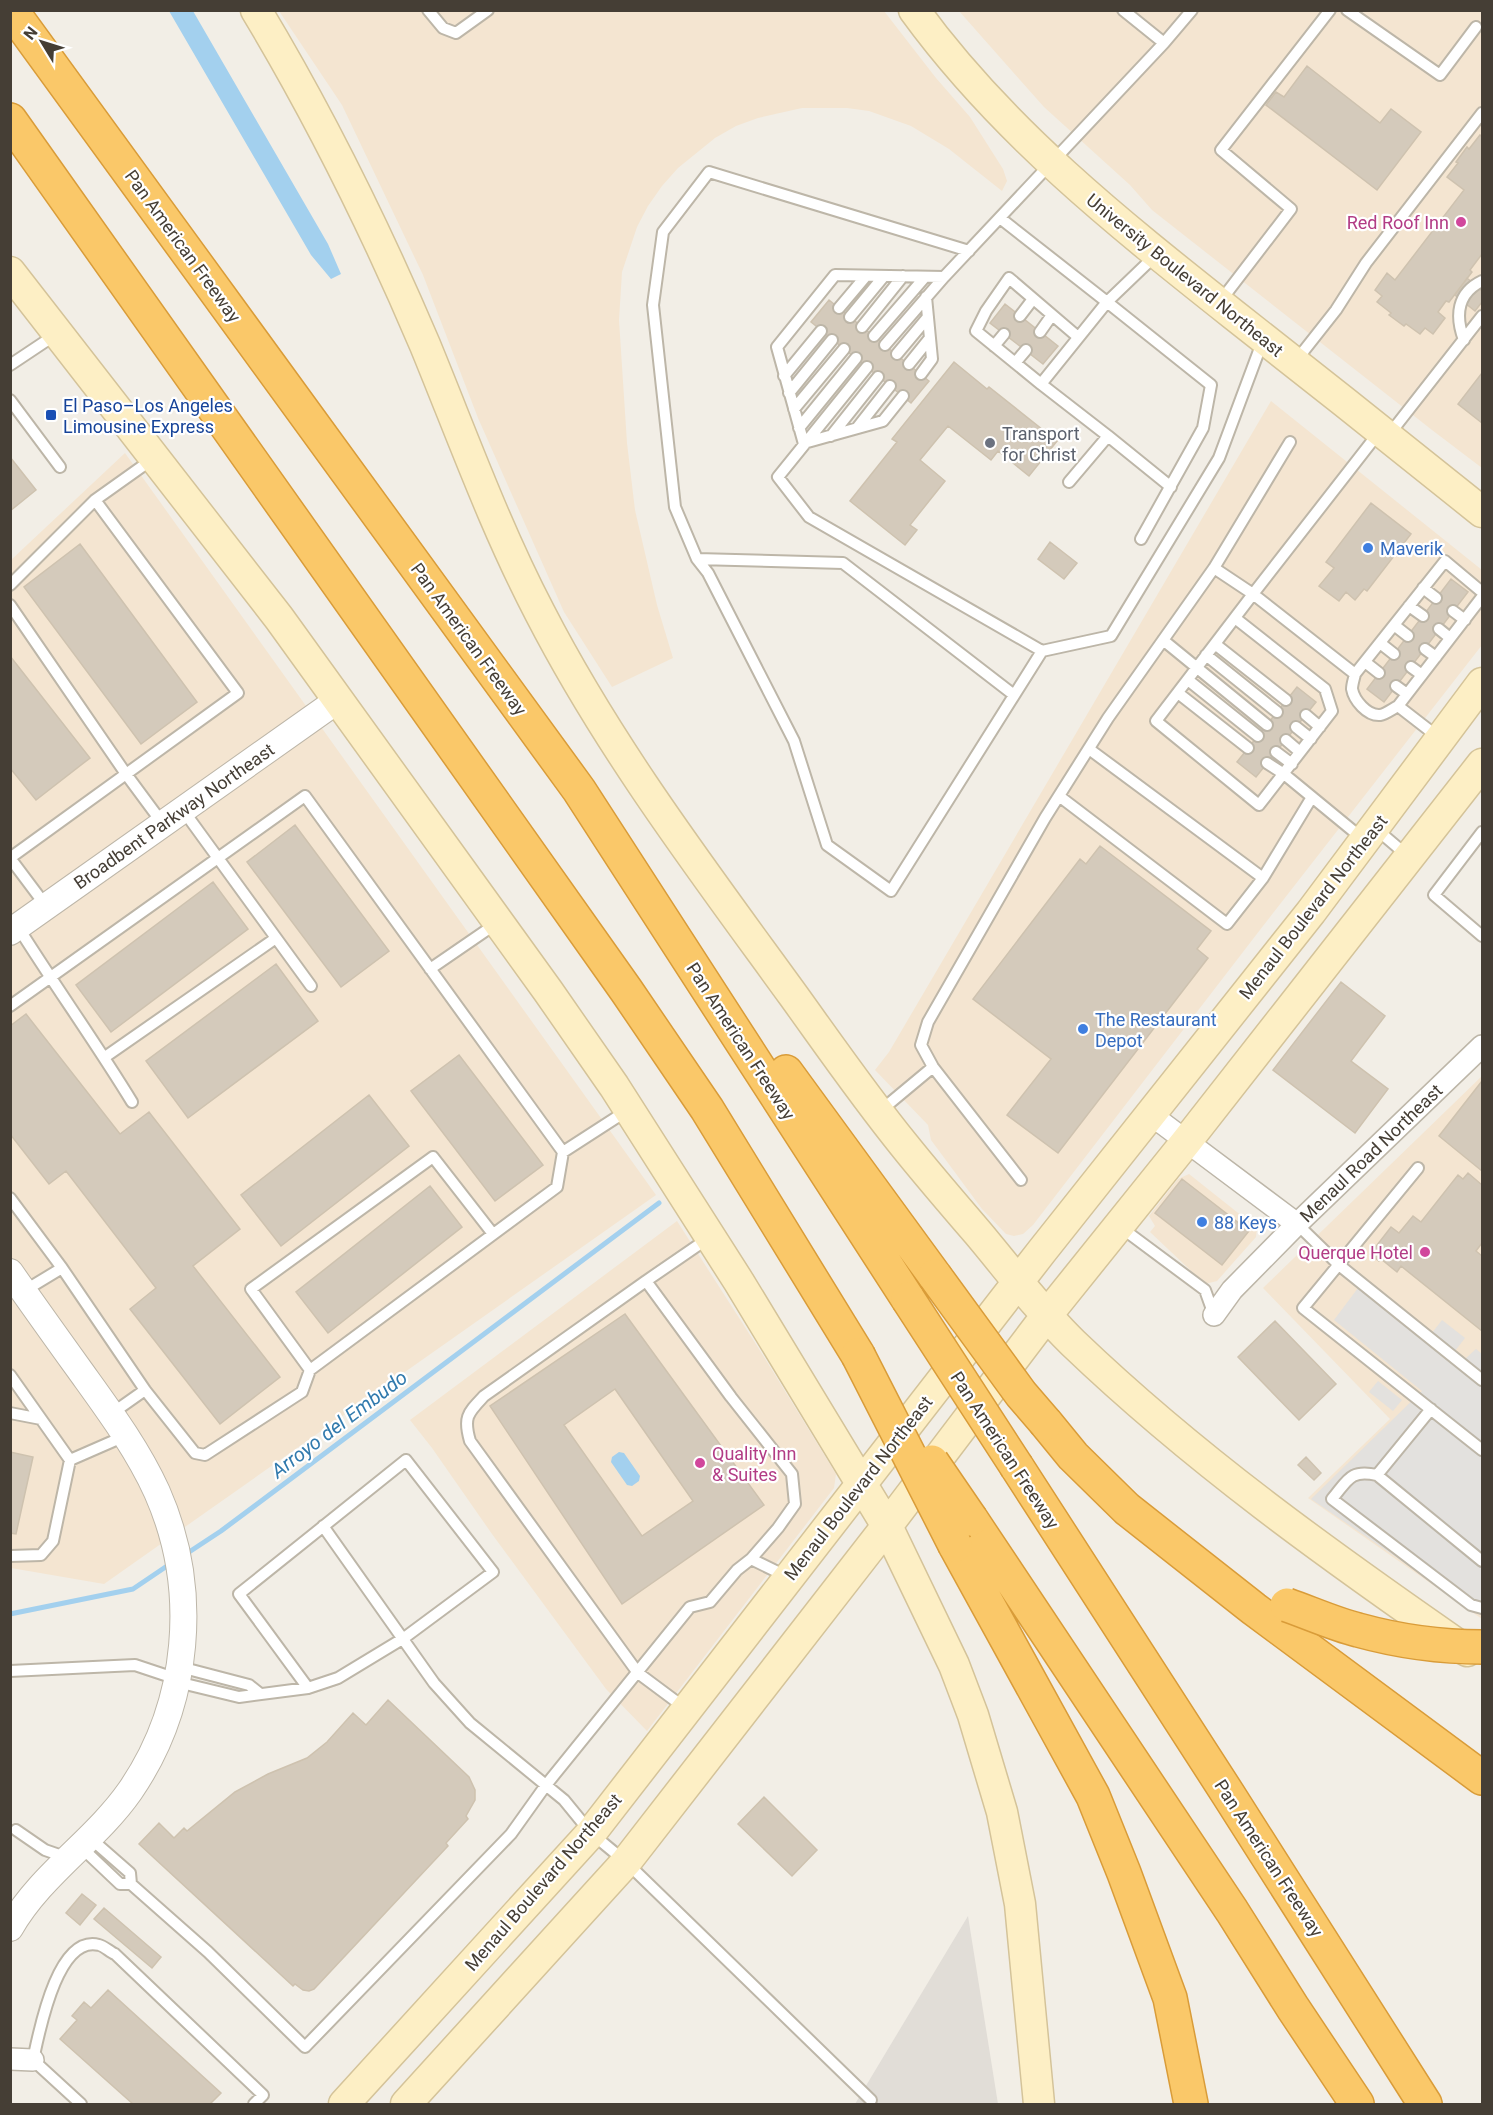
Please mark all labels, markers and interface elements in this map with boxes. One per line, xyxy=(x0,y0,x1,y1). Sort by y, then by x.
north arrow xyxy=(12,12,72,72)
text: N xyxy=(20,23,42,43)
street label: Pan American Freeway xyxy=(121,166,246,327)
street label: University Boulevard Northeast xyxy=(1082,189,1288,361)
place label: Red Roof Inn xyxy=(1347,212,1449,233)
marker: Red Roof Inn xyxy=(1454,215,1468,229)
place label: El Paso–Los Angeles Limousine Express xyxy=(63,395,233,437)
marker: El Paso–Los Angeles Limousine Express xyxy=(44,408,58,422)
place label: Transport for Christ xyxy=(1002,423,1080,465)
marker: Transport for Christ xyxy=(983,436,997,450)
place label: Maverik xyxy=(1380,538,1444,559)
marker: Maverik xyxy=(1361,541,1375,555)
street label: Pan American Freeway xyxy=(407,559,532,720)
street label: Broadbent Parkway Northeast xyxy=(70,739,278,893)
street label: Menaul Boulevard Northeast xyxy=(1235,811,1391,1003)
street label: Pan American Freeway xyxy=(682,959,800,1124)
place label: The Restaurant Depot xyxy=(1095,1009,1217,1051)
marker: The Restaurant Depot xyxy=(1076,1022,1090,1036)
street label: Menaul Road Northeast xyxy=(1296,1080,1447,1226)
place label: 88 Keys xyxy=(1214,1212,1277,1233)
marker: 88 Keys xyxy=(1195,1215,1209,1229)
place label: Querque Hotel xyxy=(1298,1242,1413,1263)
marker: Querque Hotel xyxy=(1418,1245,1432,1259)
water label: Arroyo del Embudo xyxy=(265,1365,412,1484)
street label: Pan American Freeway xyxy=(946,1368,1064,1533)
street label: Menaul Boulevard Northeast xyxy=(780,1392,936,1584)
place label: Quality Inn & Suites xyxy=(712,1443,797,1485)
marker: Quality Inn & Suites xyxy=(693,1456,707,1470)
street label: Pan American Freeway xyxy=(1210,1776,1328,1941)
street label: Menaul Boulevard Northeast xyxy=(460,1789,626,1975)

